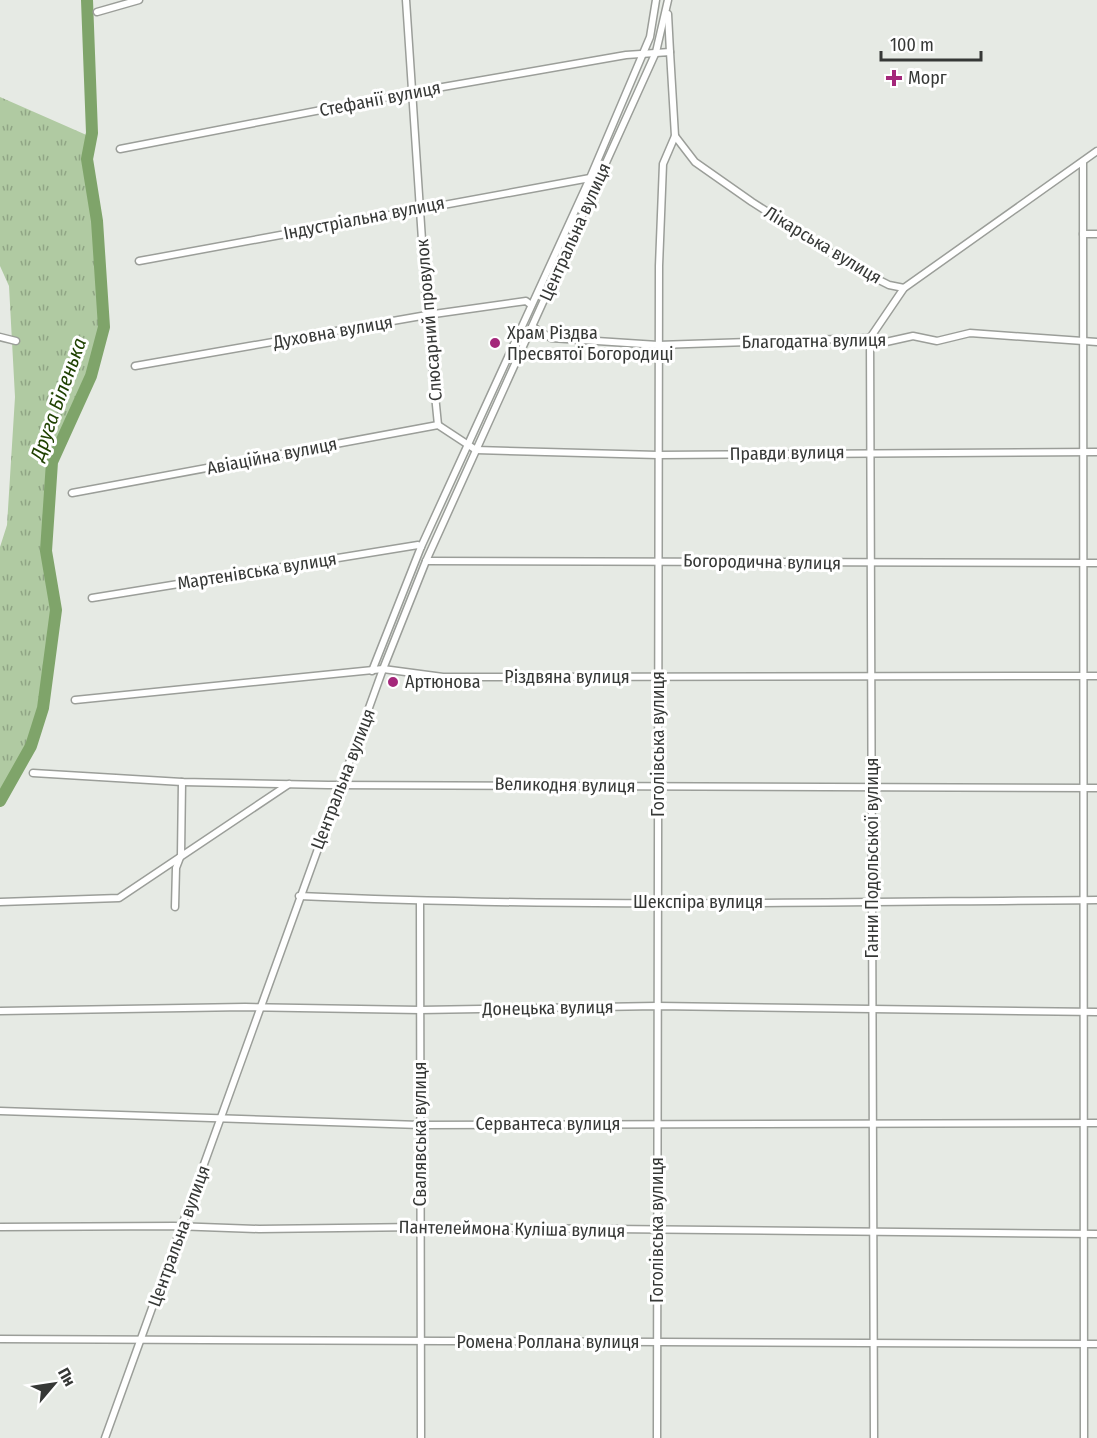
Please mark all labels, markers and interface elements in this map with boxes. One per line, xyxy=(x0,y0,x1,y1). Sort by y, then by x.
scale bar xyxy=(881,24,982,62)
text: 100 m xyxy=(890,34,934,56)
place label: Морг xyxy=(908,67,947,89)
marker: Морг xyxy=(885,69,903,87)
street label: Стефанії вулиця xyxy=(318,76,442,122)
street label: Центральна вулиця xyxy=(535,159,615,305)
street label: Індустріальна вулиця xyxy=(282,192,446,244)
street label: Лікарська вулиця xyxy=(760,201,886,289)
street label: Слюсарний провулок xyxy=(411,237,447,402)
street label: Духовна вулиця xyxy=(271,311,394,354)
place label: Храм Різдва Пресвятої Богородиці xyxy=(507,322,674,365)
street label: Благодатна вулиця xyxy=(741,329,887,353)
water label: Друга Біленька xyxy=(24,335,91,465)
marker: Храм Різдва Пресвятої Богородиці xyxy=(488,336,502,350)
street label: Авіаційна вулиця xyxy=(205,433,339,479)
street label: Правди вулиця xyxy=(729,441,845,465)
street label: Мартенівська вулиця xyxy=(176,548,338,594)
street label: Богородична вулиця xyxy=(683,550,841,574)
street label: Різдвяна вулиця xyxy=(504,666,630,688)
place label: Артюнова xyxy=(405,671,481,693)
street label: Гоголівська вулиця xyxy=(647,671,669,817)
marker: Артюнова xyxy=(386,675,400,689)
street label: Центральна вулиця xyxy=(306,705,380,853)
street label: Ганни Подольської вулиця xyxy=(861,758,883,959)
street label: Великодня вулиця xyxy=(494,773,636,797)
street label: Шекспіра вулиця xyxy=(633,891,763,913)
street label: Донецька вулиця xyxy=(481,996,614,1020)
street label: Свалявська вулиця xyxy=(409,1062,431,1207)
street label: Сервантеса вулиця xyxy=(476,1113,620,1135)
street label: Гоголівська вулиця xyxy=(646,1157,668,1303)
street label: Центральна вулиця xyxy=(143,1162,215,1310)
street label: Пантелеймона Куліша вулиця xyxy=(398,1216,626,1242)
street label: Ромена Роллана вулиця xyxy=(457,1331,639,1353)
north arrow xyxy=(24,1354,84,1414)
text: Пн xyxy=(54,1364,79,1390)

